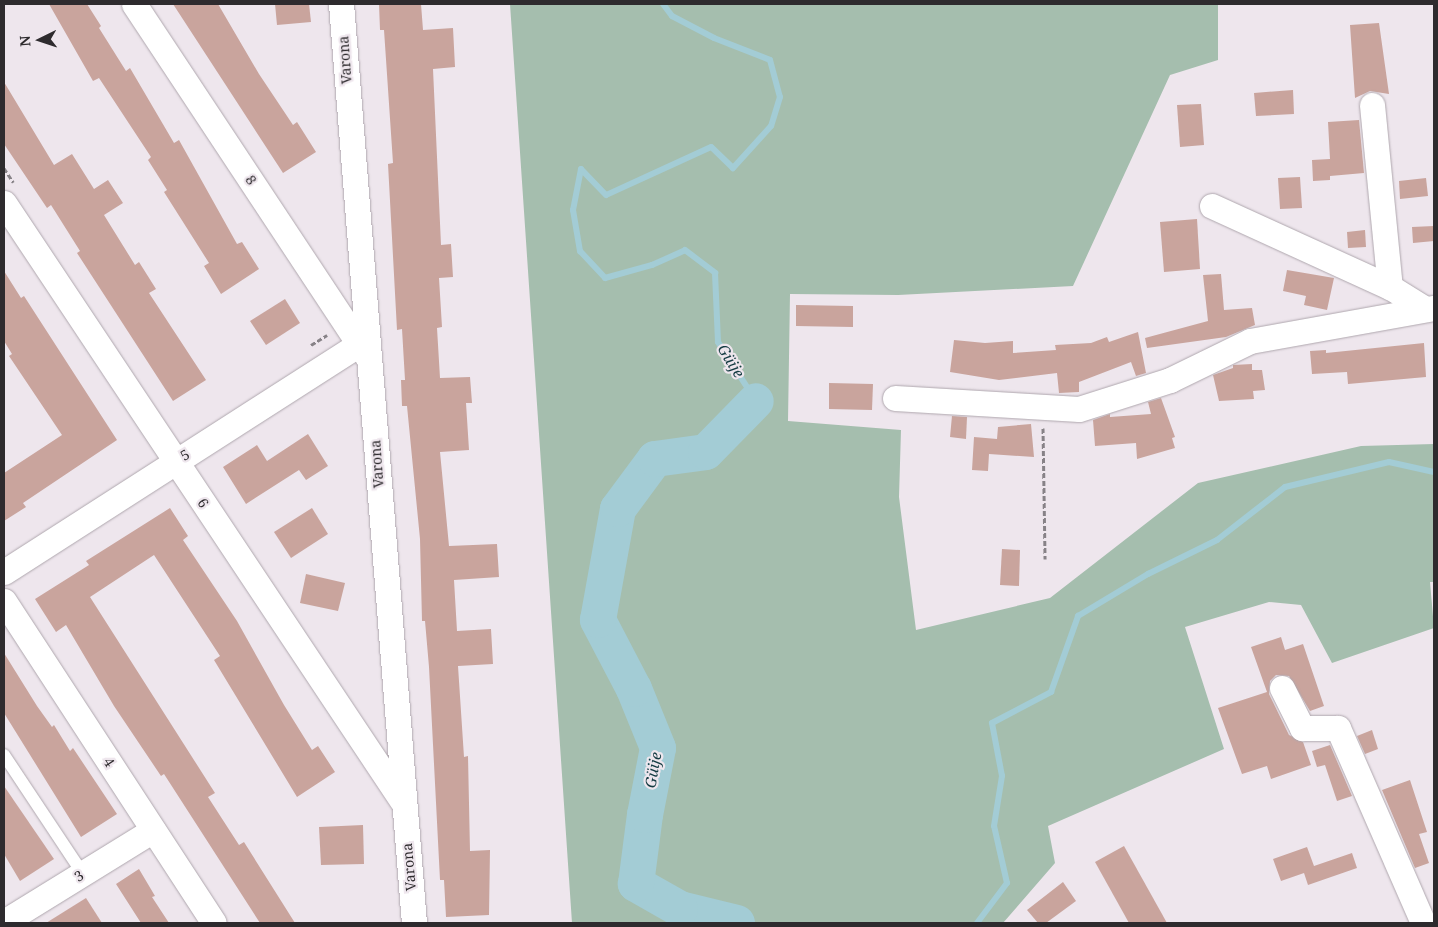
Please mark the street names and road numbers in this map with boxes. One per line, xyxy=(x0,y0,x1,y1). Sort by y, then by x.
street label: Varona xyxy=(335,35,355,85)
street label: 8 xyxy=(242,172,260,188)
street label: Varona xyxy=(367,439,387,489)
street label: 5 xyxy=(177,446,193,464)
street label: 6 xyxy=(194,495,212,511)
street label: 4 xyxy=(100,754,118,770)
street label: Varona xyxy=(399,842,419,892)
street label: 3 xyxy=(71,867,87,885)

